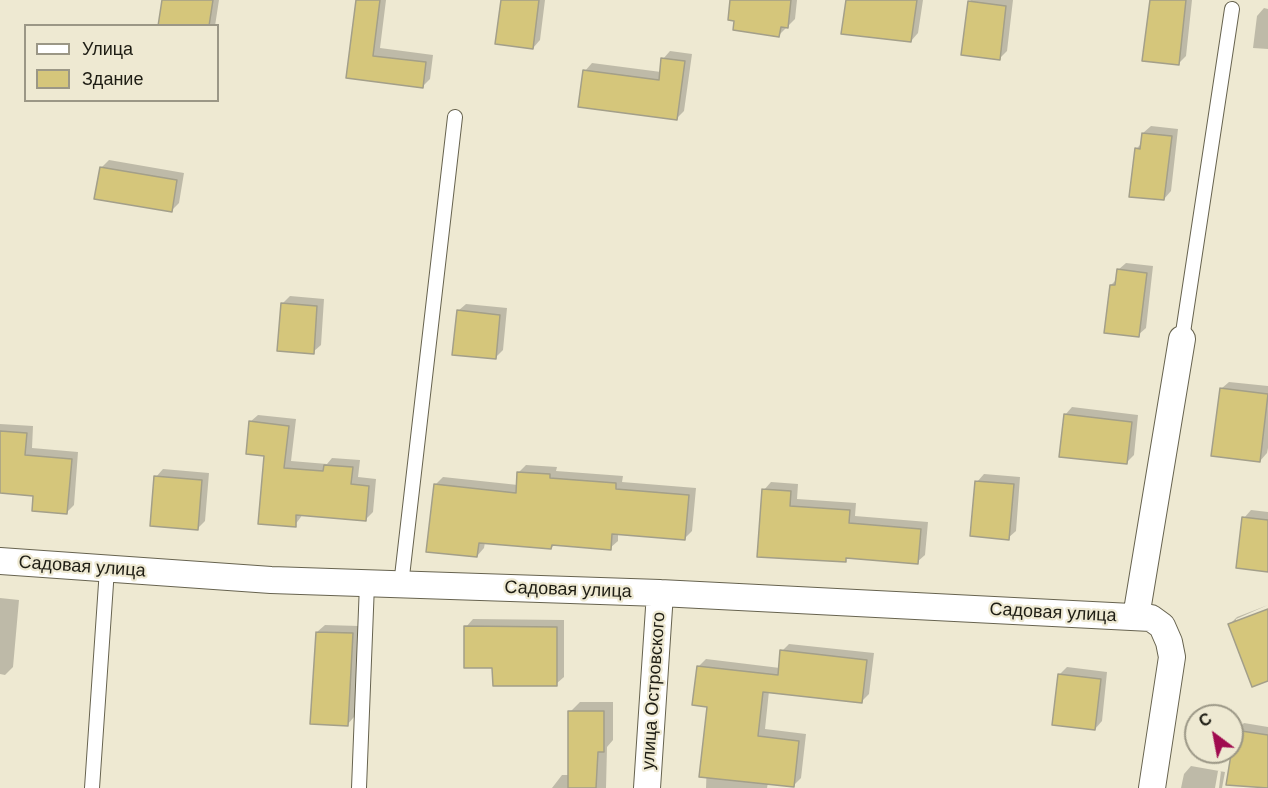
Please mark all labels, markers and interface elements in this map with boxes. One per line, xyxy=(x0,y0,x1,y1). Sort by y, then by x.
legend xyxy=(24,24,219,102)
text: Улица xyxy=(82,39,133,59)
text: Здание xyxy=(82,69,143,89)
street label: Садовая улица xyxy=(18,552,146,582)
street label: Садовая улица xyxy=(504,577,632,603)
street label: Садовая улица xyxy=(989,599,1117,627)
street label: улица Островского xyxy=(638,611,670,771)
north arrow xyxy=(1184,704,1244,764)
text: С xyxy=(1196,710,1215,730)

